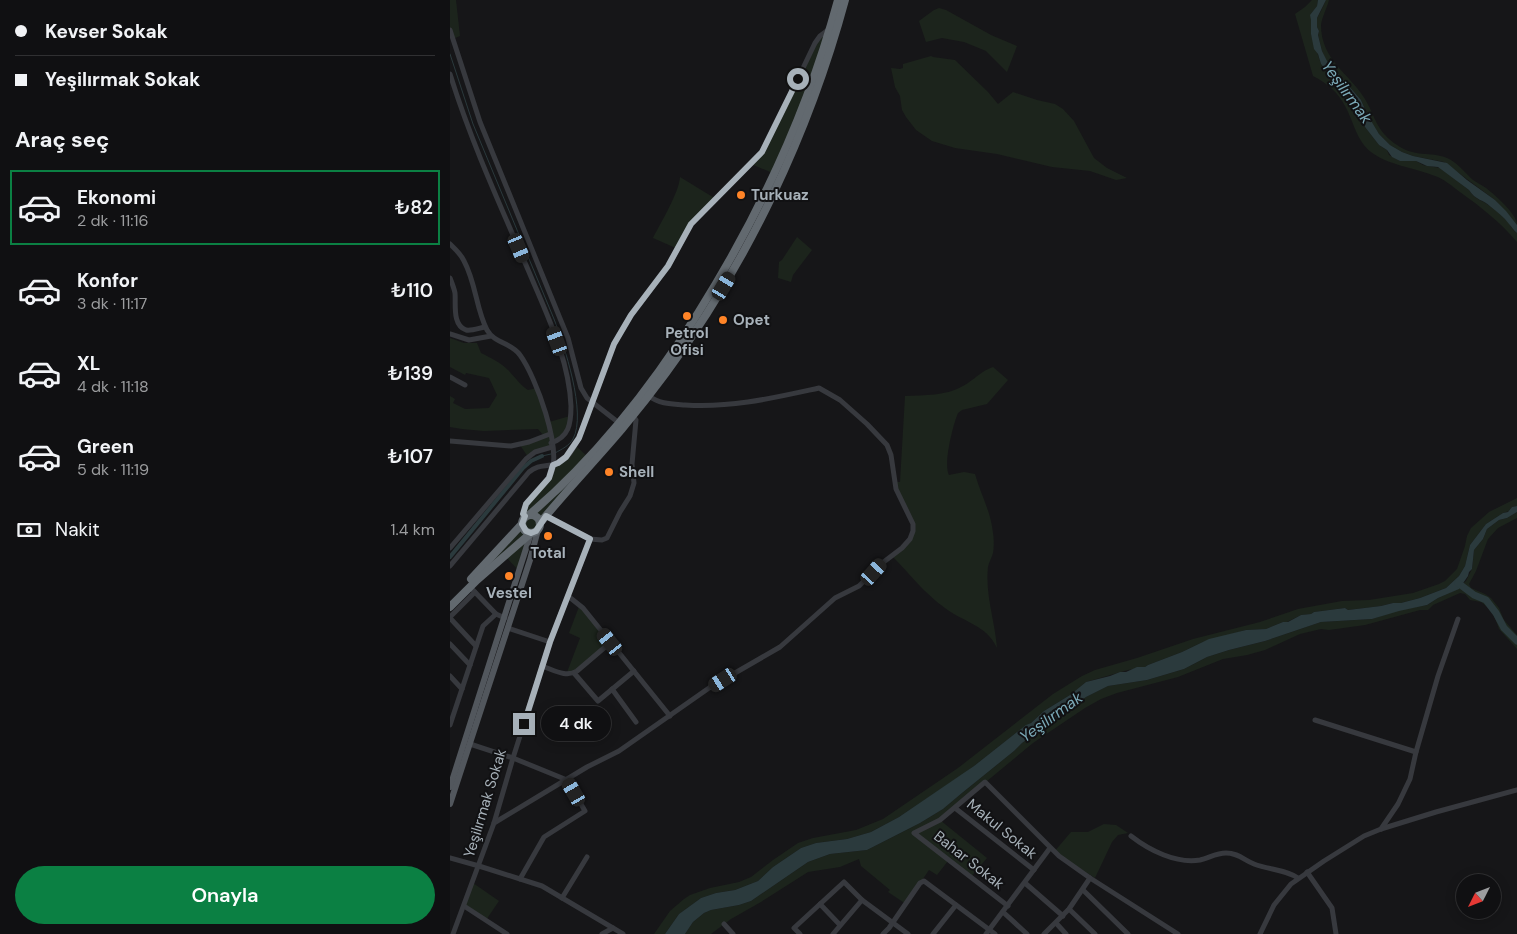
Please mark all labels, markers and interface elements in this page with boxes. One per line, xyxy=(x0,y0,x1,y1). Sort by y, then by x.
text: Kevser Sokak xyxy=(45,19,168,44)
water label: Yeşilırmak xyxy=(1317,56,1377,128)
text: Yeşilırmak Sokak xyxy=(45,67,200,92)
route start xyxy=(787,68,809,90)
text: Araç seç xyxy=(15,125,109,154)
icon: car xyxy=(17,185,62,230)
text: Ekonomi xyxy=(77,185,156,210)
place label: Turkuaz xyxy=(751,185,809,205)
marker: Turkuaz xyxy=(735,189,747,201)
text: ₺82 xyxy=(395,195,433,220)
text: 2 dk · 11:16 xyxy=(77,210,149,231)
car xyxy=(506,231,531,265)
icon: car xyxy=(17,268,62,313)
text: Konfor xyxy=(77,268,138,293)
car xyxy=(709,269,738,303)
text: ₺110 xyxy=(391,278,433,303)
text: 3 dk · 11:17 xyxy=(77,293,147,314)
marker: Petrol Ofisi xyxy=(681,310,693,322)
place label: Opet xyxy=(733,310,770,330)
marker: Opet xyxy=(717,314,729,326)
place label: Petrol Ofisi xyxy=(665,323,709,360)
car xyxy=(544,324,569,358)
icon: car xyxy=(17,351,62,396)
text: XL xyxy=(77,351,100,376)
text: ₺139 xyxy=(388,361,433,386)
text: 4 dk · 11:18 xyxy=(77,376,149,397)
icon: car xyxy=(17,434,62,479)
text: Green xyxy=(77,434,134,459)
text: ₺107 xyxy=(387,444,433,469)
text: 5 dk · 11:19 xyxy=(77,459,149,480)
place label: Shell xyxy=(619,462,654,482)
marker: Shell xyxy=(603,466,615,478)
icon: cash xyxy=(15,516,43,544)
text: Nakit xyxy=(55,517,100,542)
text: 1.4 km xyxy=(391,519,435,540)
marker: Total xyxy=(542,530,554,542)
place label: Total xyxy=(530,543,566,563)
car xyxy=(858,556,889,588)
marker: Vestel xyxy=(503,570,515,582)
place label: Vestel xyxy=(486,583,532,603)
car xyxy=(594,626,625,658)
car xyxy=(706,666,739,694)
water label: Yeşilırmak xyxy=(1015,687,1087,747)
callout: 4 dk xyxy=(542,706,612,742)
route end xyxy=(513,713,535,735)
text: 4 dk xyxy=(559,713,593,734)
street label: Yeşilırmak Sokak xyxy=(459,746,511,860)
car xyxy=(560,775,587,809)
street label: Makul Sokak xyxy=(963,794,1042,864)
street label: Bahar Sokak xyxy=(930,826,1009,894)
button: Onayla xyxy=(15,866,435,924)
north arrow xyxy=(1456,874,1501,919)
map controls xyxy=(1456,874,1501,919)

